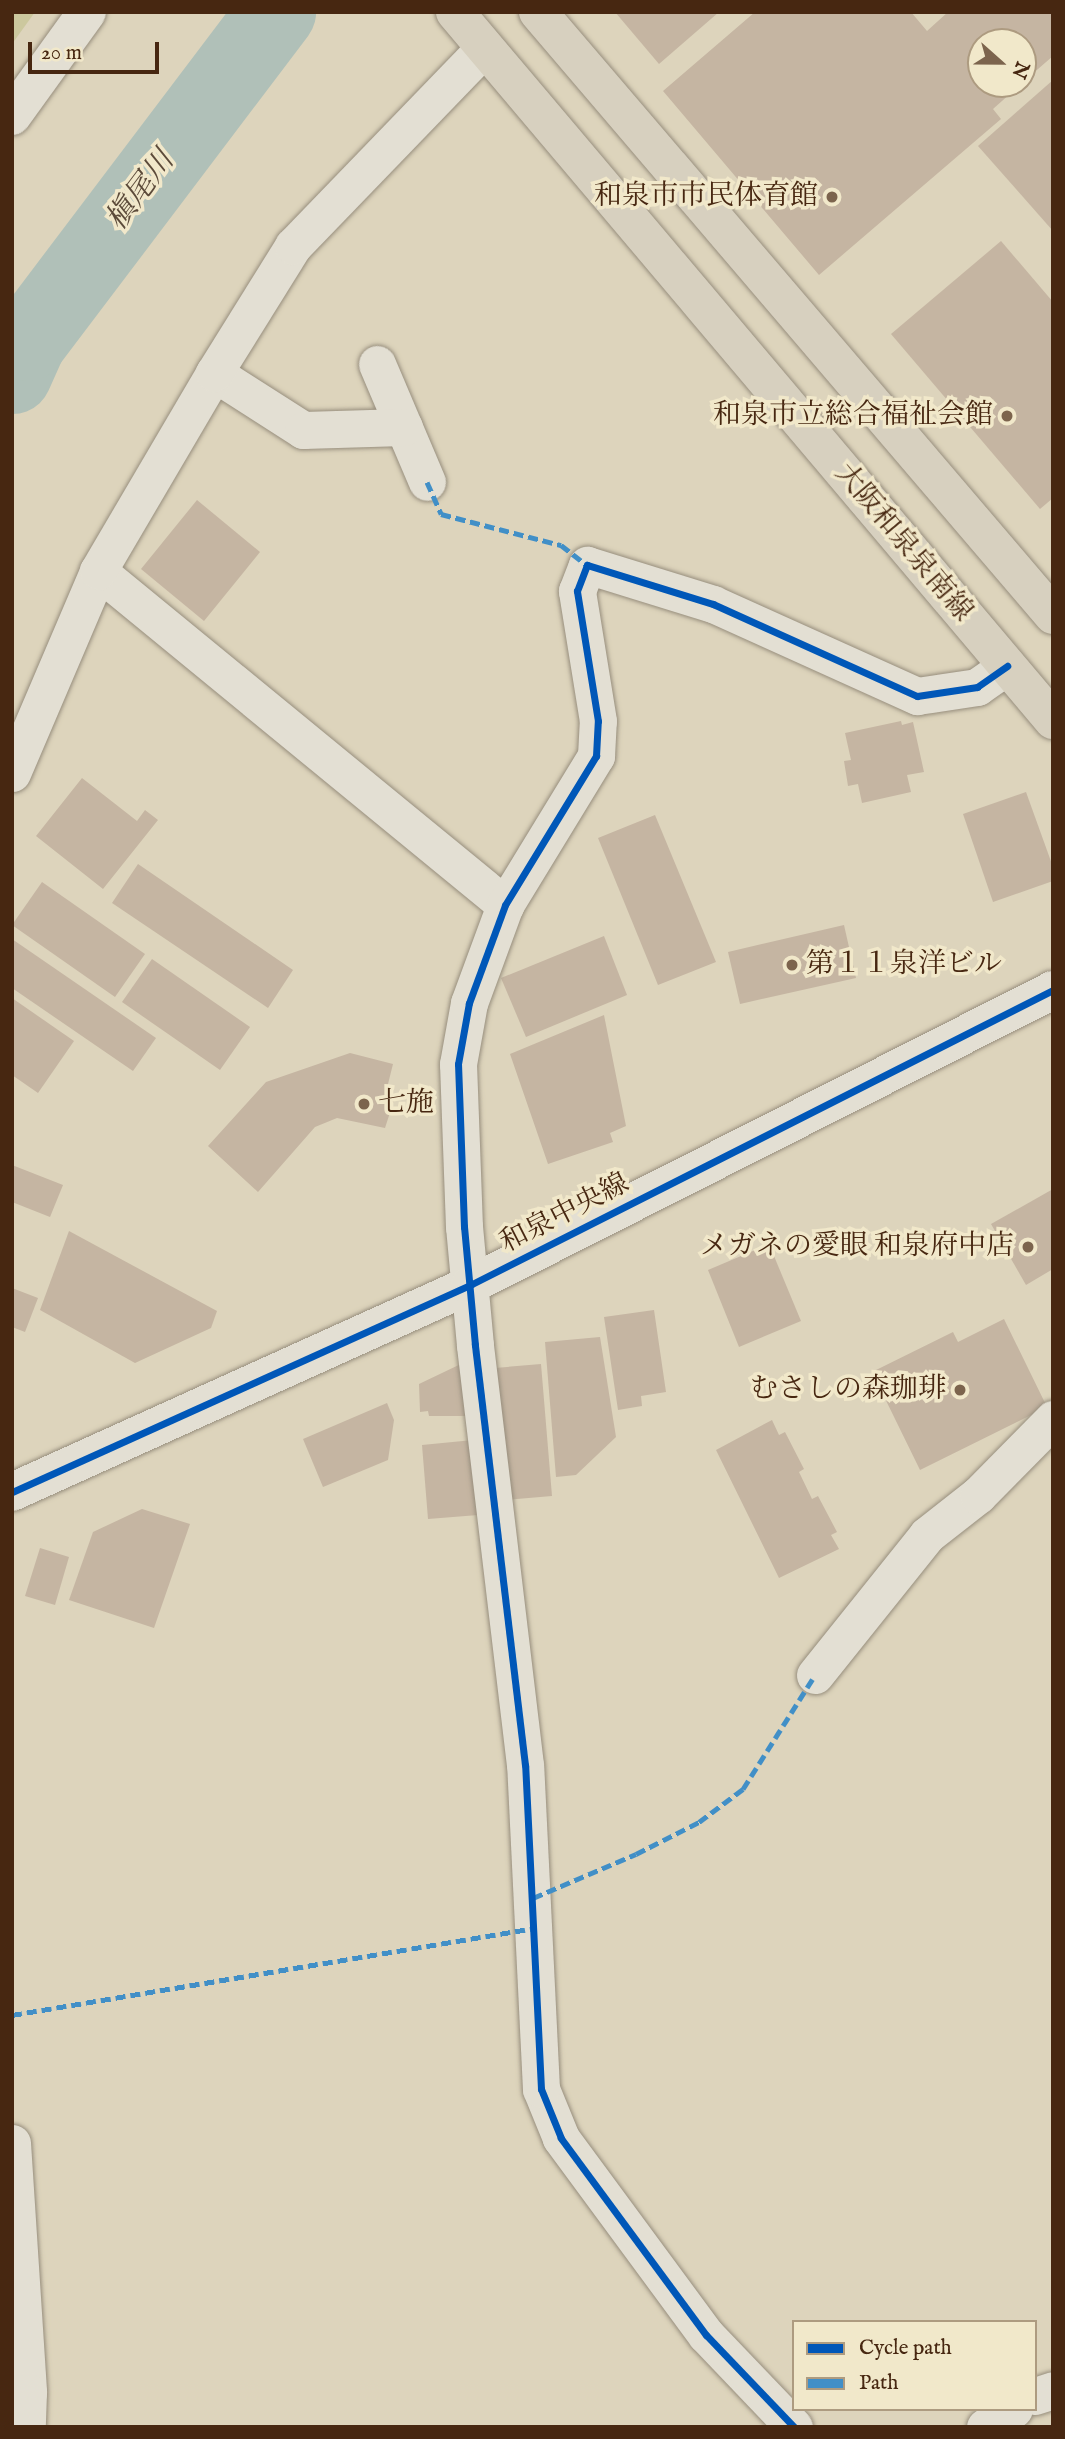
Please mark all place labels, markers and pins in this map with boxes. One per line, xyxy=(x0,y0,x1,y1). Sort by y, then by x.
place label: 和泉市市民体育館 xyxy=(594,180,818,214)
marker: 和泉市市民体育館 xyxy=(824,189,840,205)
place label: 和泉市立総合福祉会館 xyxy=(713,399,993,433)
marker: 和泉市立総合福祉会館 xyxy=(999,408,1015,424)
place label: 第１１泉洋ビル xyxy=(806,948,1002,982)
marker: 第１１泉洋ビル xyxy=(784,957,800,973)
place label: 七施 xyxy=(378,1087,434,1121)
marker: 七施 xyxy=(356,1096,372,1112)
place label: メガネの愛眼 和泉府中店 xyxy=(700,1230,1014,1264)
marker: メガネの愛眼 和泉府中店 xyxy=(1020,1239,1036,1255)
place label: むさしの森珈琲 xyxy=(750,1373,946,1407)
marker: むさしの森珈琲 xyxy=(952,1382,968,1398)

